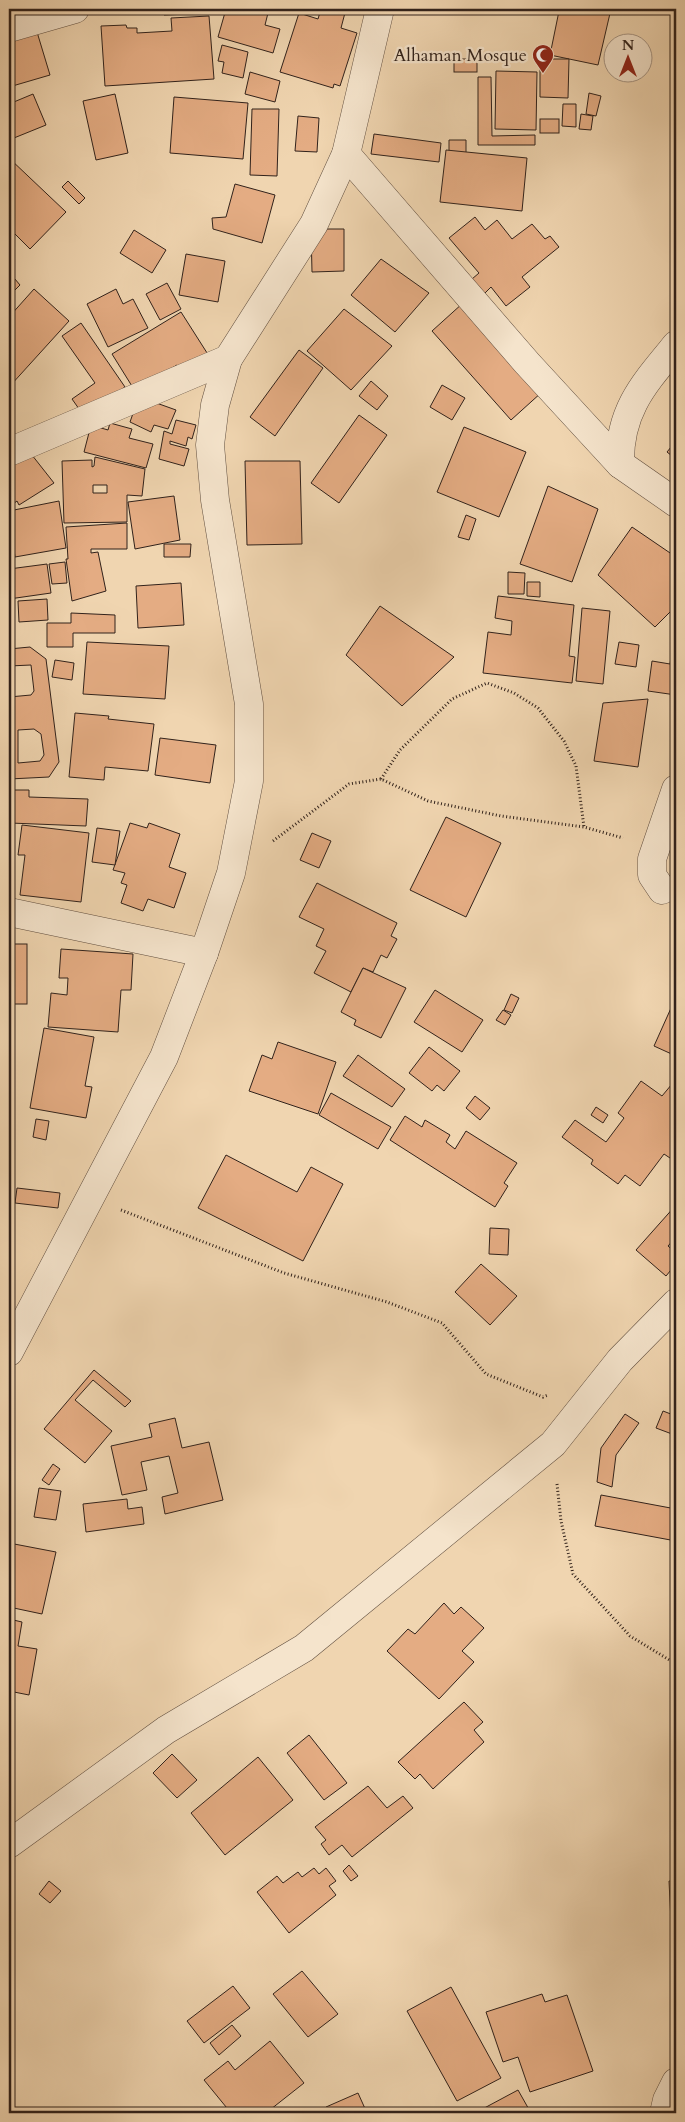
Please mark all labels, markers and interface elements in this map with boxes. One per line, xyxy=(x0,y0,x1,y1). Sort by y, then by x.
north arrow xyxy=(602,32,652,82)
text: N xyxy=(622,36,634,55)
place label: Alhaman Mosque xyxy=(394,43,527,68)
mosque icon: Alhaman Mosque xyxy=(531,43,555,74)

